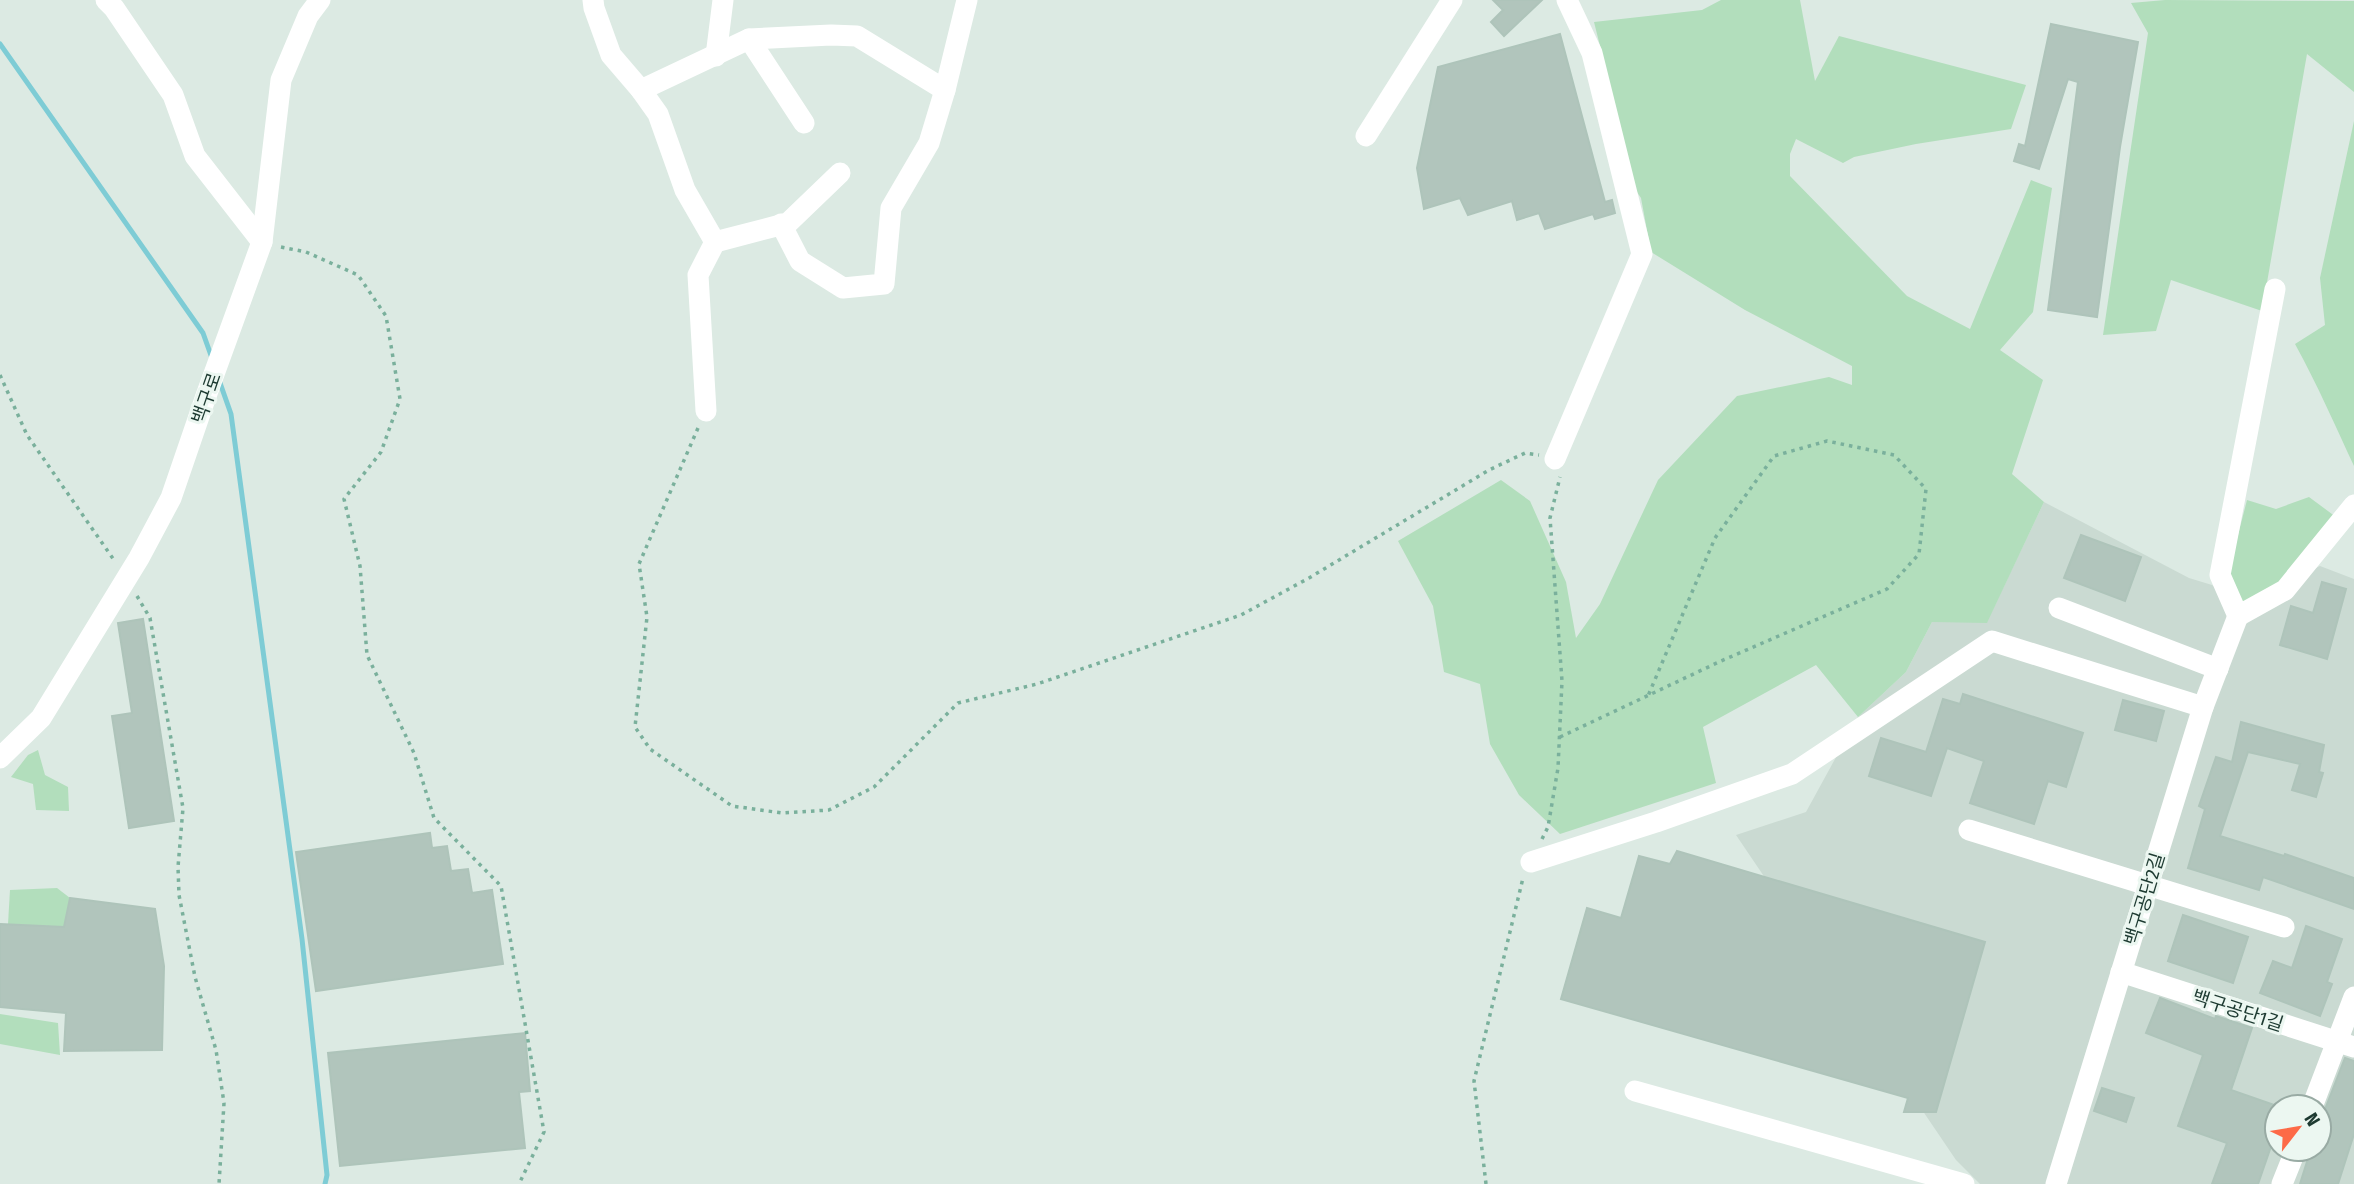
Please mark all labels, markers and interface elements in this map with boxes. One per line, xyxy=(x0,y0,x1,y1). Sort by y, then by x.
street label: 백구로 xyxy=(187,370,226,427)
street label: 백구공단2길 xyxy=(2119,850,2169,948)
street label: 백구공단1길 xyxy=(2189,985,2286,1036)
north arrow xyxy=(2263,1093,2333,1163)
text: N xyxy=(2299,1109,2325,1130)

